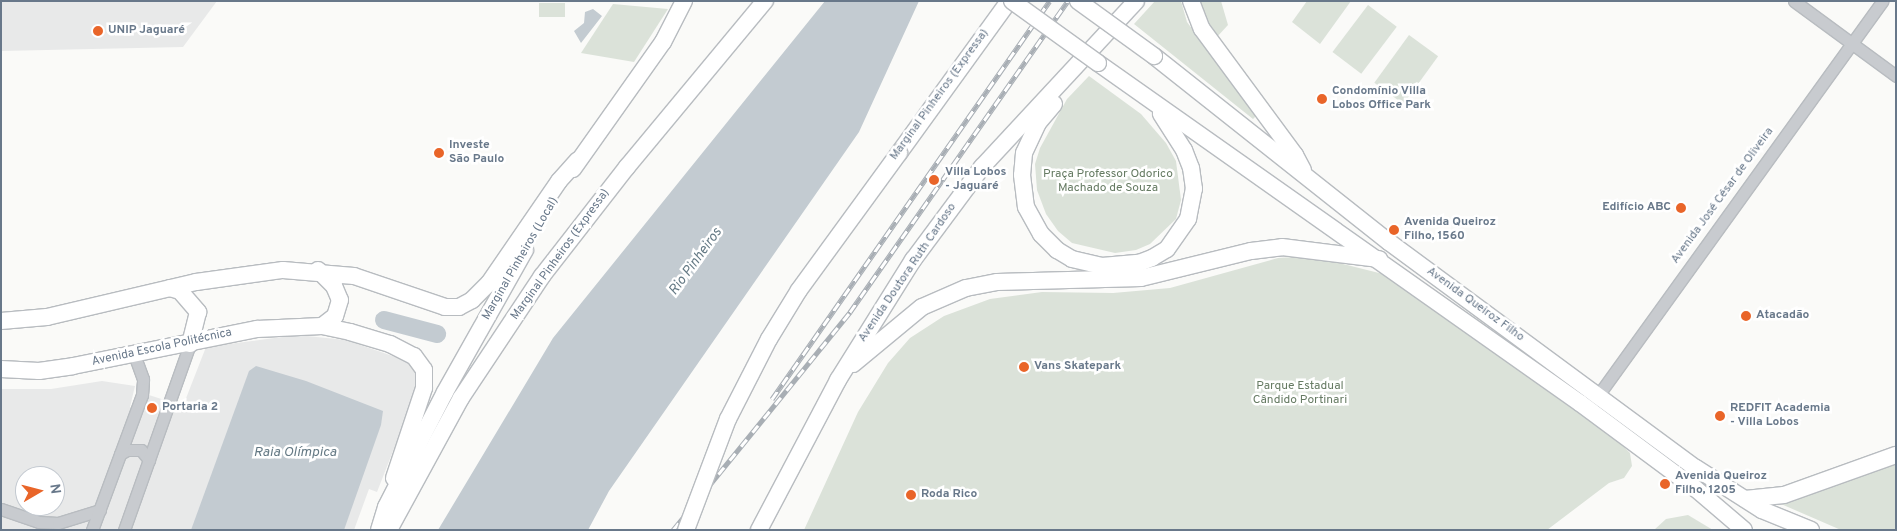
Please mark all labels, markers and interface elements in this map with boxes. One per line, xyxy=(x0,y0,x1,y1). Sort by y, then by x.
place label: UNIP Jaguaré xyxy=(108,24,185,38)
marker: UNIP Jaguaré xyxy=(92,25,104,37)
street label: Marginal Pinheiros (Expressa) xyxy=(888,27,992,163)
place label: Condomínio Villa Lobos Office Park xyxy=(1332,85,1431,113)
marker: Condomínio Villa Lobos Office Park xyxy=(1316,93,1328,105)
street label: Avenida José César de Oliveira xyxy=(1669,125,1777,267)
place label: Investe São Paulo xyxy=(449,139,504,167)
marker: Investe São Paulo xyxy=(433,147,445,159)
place label: Villa Lobos - Jaguaré xyxy=(945,166,1006,194)
park label: Praça Professor Odorico Machado de Souza xyxy=(1043,168,1173,196)
marker: Villa Lobos - Jaguaré xyxy=(927,173,941,187)
street label: Marginal Pinheiros (Expressa) xyxy=(509,187,613,323)
street label: Marginal Pinheiros (Local) xyxy=(480,195,562,323)
street label: Avenida Doutora Ruth Cardoso xyxy=(856,201,960,345)
place label: Edifício ABC xyxy=(1602,201,1671,215)
marker: Edifício ABC xyxy=(1675,202,1687,214)
place label: Avenida Queiroz Filho, 1560 xyxy=(1404,216,1496,244)
marker: Avenida Queiroz Filho, 1560 xyxy=(1388,224,1400,236)
water label: Rio Pinheiros xyxy=(666,225,726,299)
street label: Avenida Queiroz Filho xyxy=(1423,265,1527,345)
place label: Atacadão xyxy=(1756,309,1809,323)
marker: Atacadão xyxy=(1740,310,1752,322)
street label: Avenida Escola Politécnica xyxy=(91,326,233,370)
place label: Vans Skatepark xyxy=(1034,360,1121,374)
marker: Vans Skatepark xyxy=(1018,361,1030,373)
park label: Parque Estadual Cândido Portinari xyxy=(1253,380,1347,408)
place label: Portaria 2 xyxy=(162,401,218,415)
marker: Portaria 2 xyxy=(146,402,158,414)
place label: REDFIT Academia - Villa Lobos xyxy=(1730,402,1831,430)
marker: REDFIT Academia - Villa Lobos xyxy=(1714,410,1726,422)
water label: Raia Olímpica xyxy=(254,445,336,461)
north arrow xyxy=(15,466,65,516)
place label: Avenida Queiroz Filho, 1205 xyxy=(1675,470,1767,498)
marker: Avenida Queiroz Filho, 1205 xyxy=(1659,478,1671,490)
text: N xyxy=(45,483,63,495)
place label: Roda Rico xyxy=(921,488,977,502)
marker: Roda Rico xyxy=(905,489,917,501)

